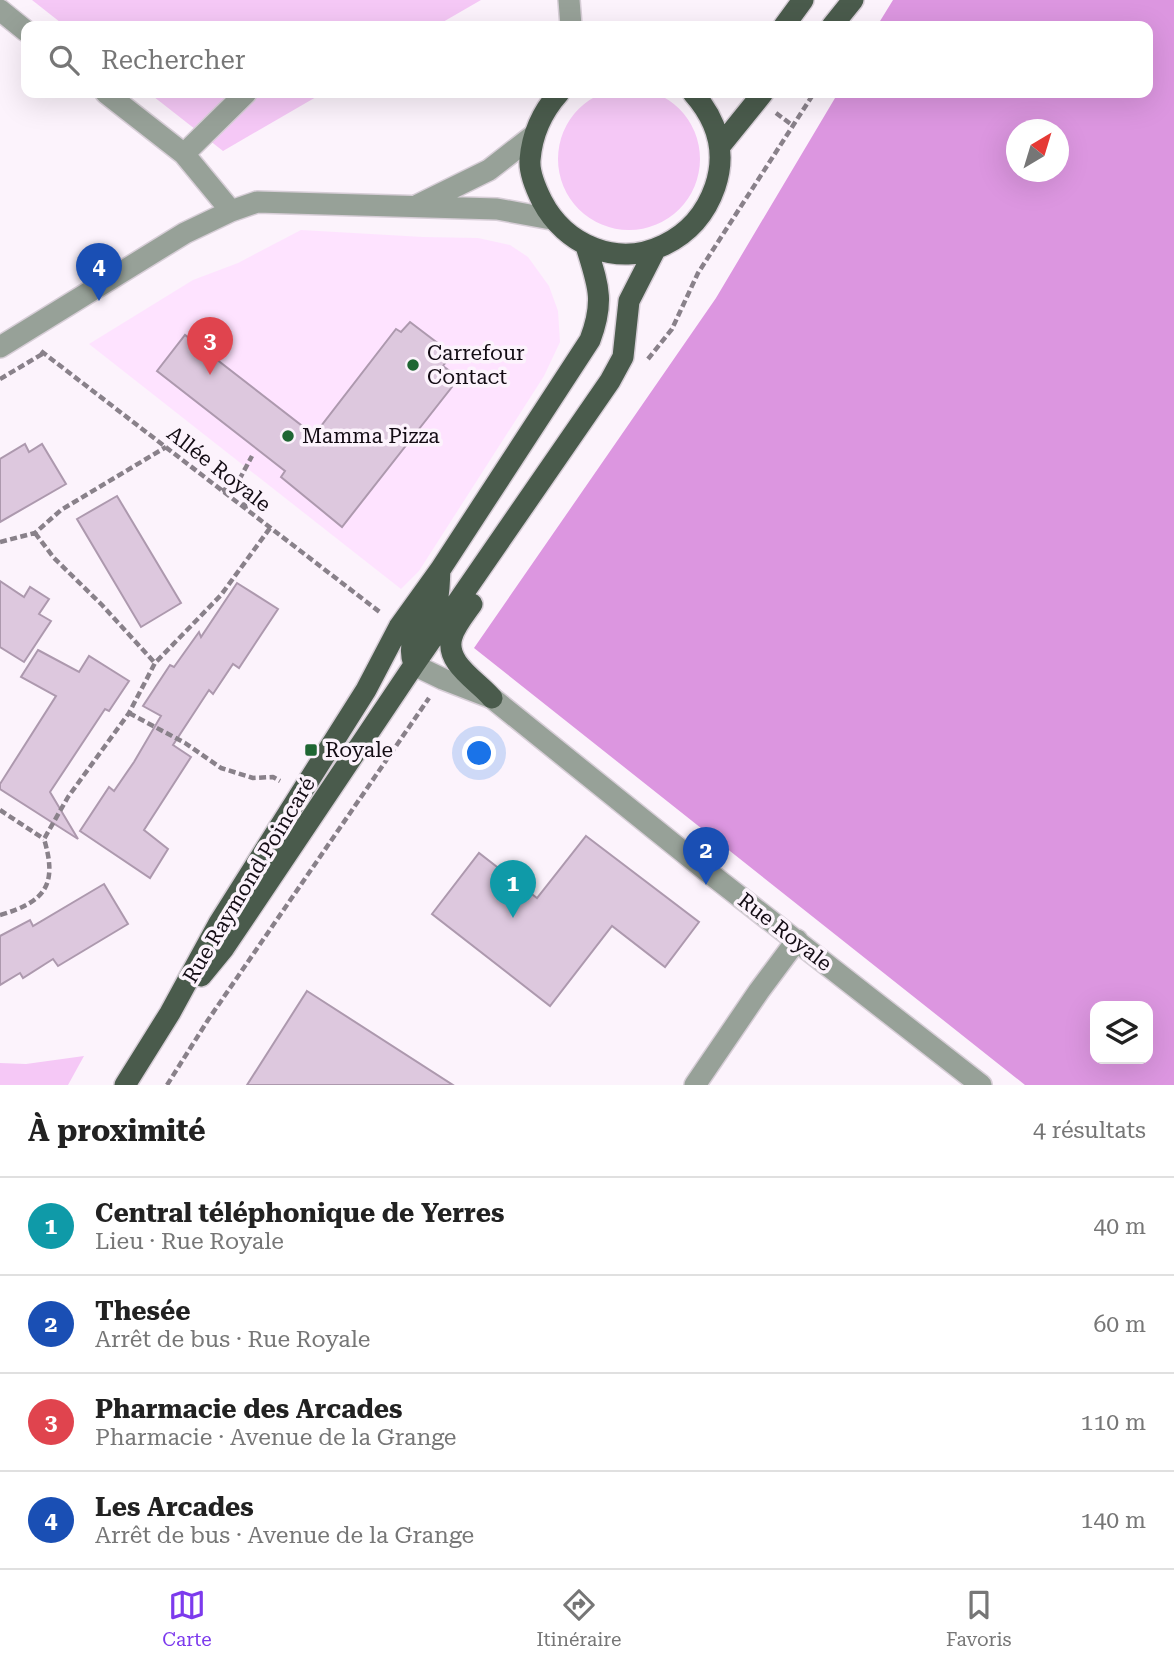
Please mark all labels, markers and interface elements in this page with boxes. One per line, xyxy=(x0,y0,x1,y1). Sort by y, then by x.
search box xyxy=(21,21,1153,98)
icon: search xyxy=(45,41,83,79)
text: Rechercher xyxy=(101,45,245,75)
north arrow xyxy=(1006,119,1069,182)
pin: 4 xyxy=(76,243,122,301)
pin: 3 xyxy=(187,317,233,375)
place label: Carrefour Contact xyxy=(427,341,525,389)
marker: Carrefour Contact xyxy=(405,357,421,373)
street label: Allée Royale xyxy=(163,421,275,517)
place label: Mamma Pizza xyxy=(302,424,440,448)
marker: Mamma Pizza xyxy=(280,428,296,444)
your location xyxy=(462,736,496,770)
place label: Royale xyxy=(325,738,393,762)
marker: Royale xyxy=(303,742,319,758)
street label: Rue Raymond Poincaré xyxy=(178,773,320,987)
pin: 2 xyxy=(683,827,729,885)
pin: 1 xyxy=(490,860,536,918)
street label: Rue Royale xyxy=(733,888,837,976)
map controls xyxy=(1090,1001,1153,1064)
button: layers xyxy=(1090,1001,1153,1064)
text: À proximité xyxy=(28,1113,206,1148)
text: 4 résultats xyxy=(1033,1117,1146,1144)
text: Central téléphonique de Yerres xyxy=(95,1198,504,1228)
text: 1 xyxy=(45,1213,57,1240)
text: 40 m xyxy=(1093,1213,1146,1240)
text: Lieu · Rue Royale xyxy=(95,1228,284,1255)
text: Thesée xyxy=(95,1296,191,1326)
text: 2 xyxy=(45,1311,57,1338)
text: 60 m xyxy=(1093,1311,1146,1338)
text: Arrêt de bus · Rue Royale xyxy=(95,1326,371,1353)
text: Pharmacie des Arcades xyxy=(95,1394,402,1424)
text: 3 xyxy=(45,1409,57,1436)
text: 110 m xyxy=(1081,1409,1146,1436)
text: Pharmacie · Avenue de la Grange xyxy=(95,1424,456,1451)
text: Les Arcades xyxy=(95,1492,254,1522)
text: 4 xyxy=(45,1507,57,1534)
text: 140 m xyxy=(1081,1507,1146,1534)
text: Arrêt de bus · Avenue de la Grange xyxy=(95,1522,474,1549)
tab: Carte xyxy=(162,1586,212,1651)
tab: Itinéraire xyxy=(536,1586,621,1651)
tab: Favoris xyxy=(946,1586,1012,1651)

